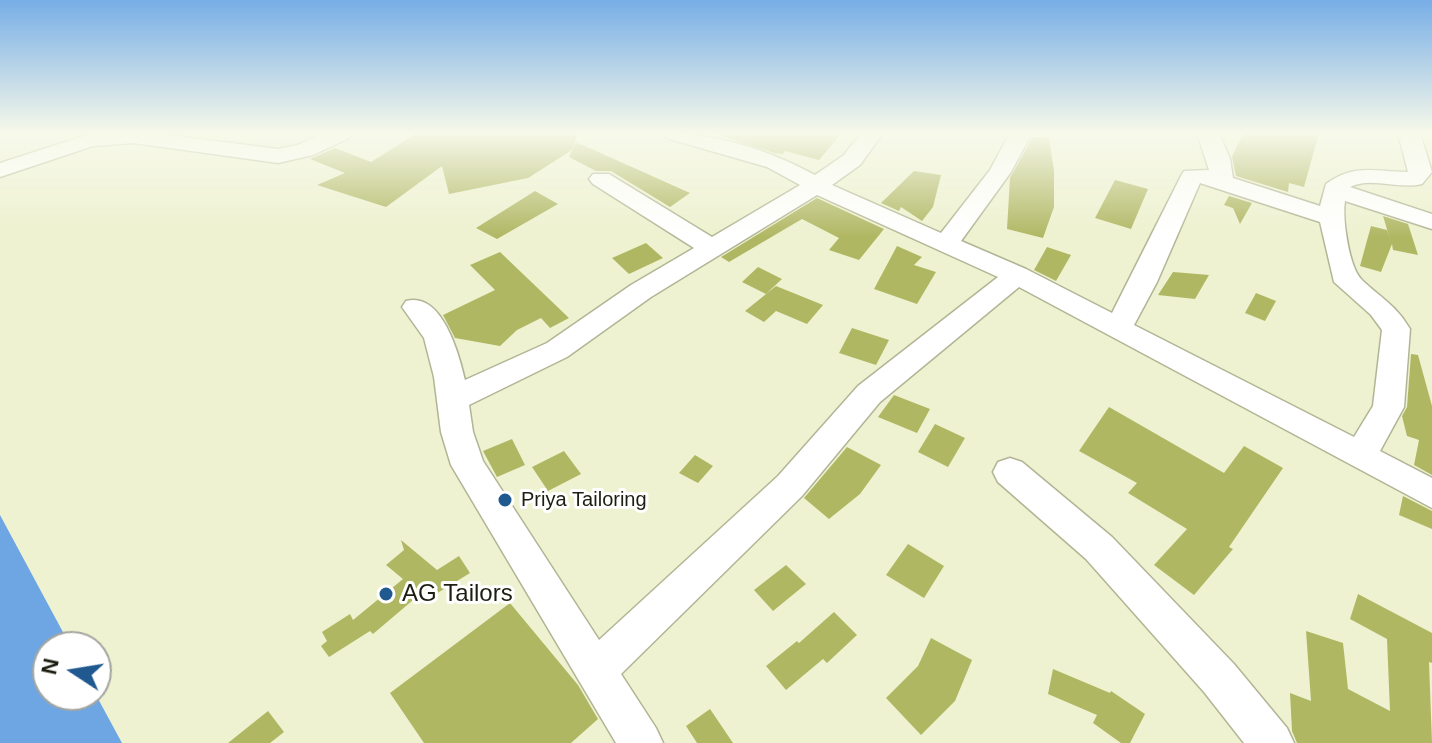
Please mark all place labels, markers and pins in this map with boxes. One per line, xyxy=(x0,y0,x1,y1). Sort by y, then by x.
place label: Priya Tailoring xyxy=(521,488,647,512)
marker: Priya Tailoring xyxy=(496,491,514,509)
place label: AG Tailors xyxy=(402,580,513,608)
marker: AG Tailors xyxy=(377,585,395,603)

